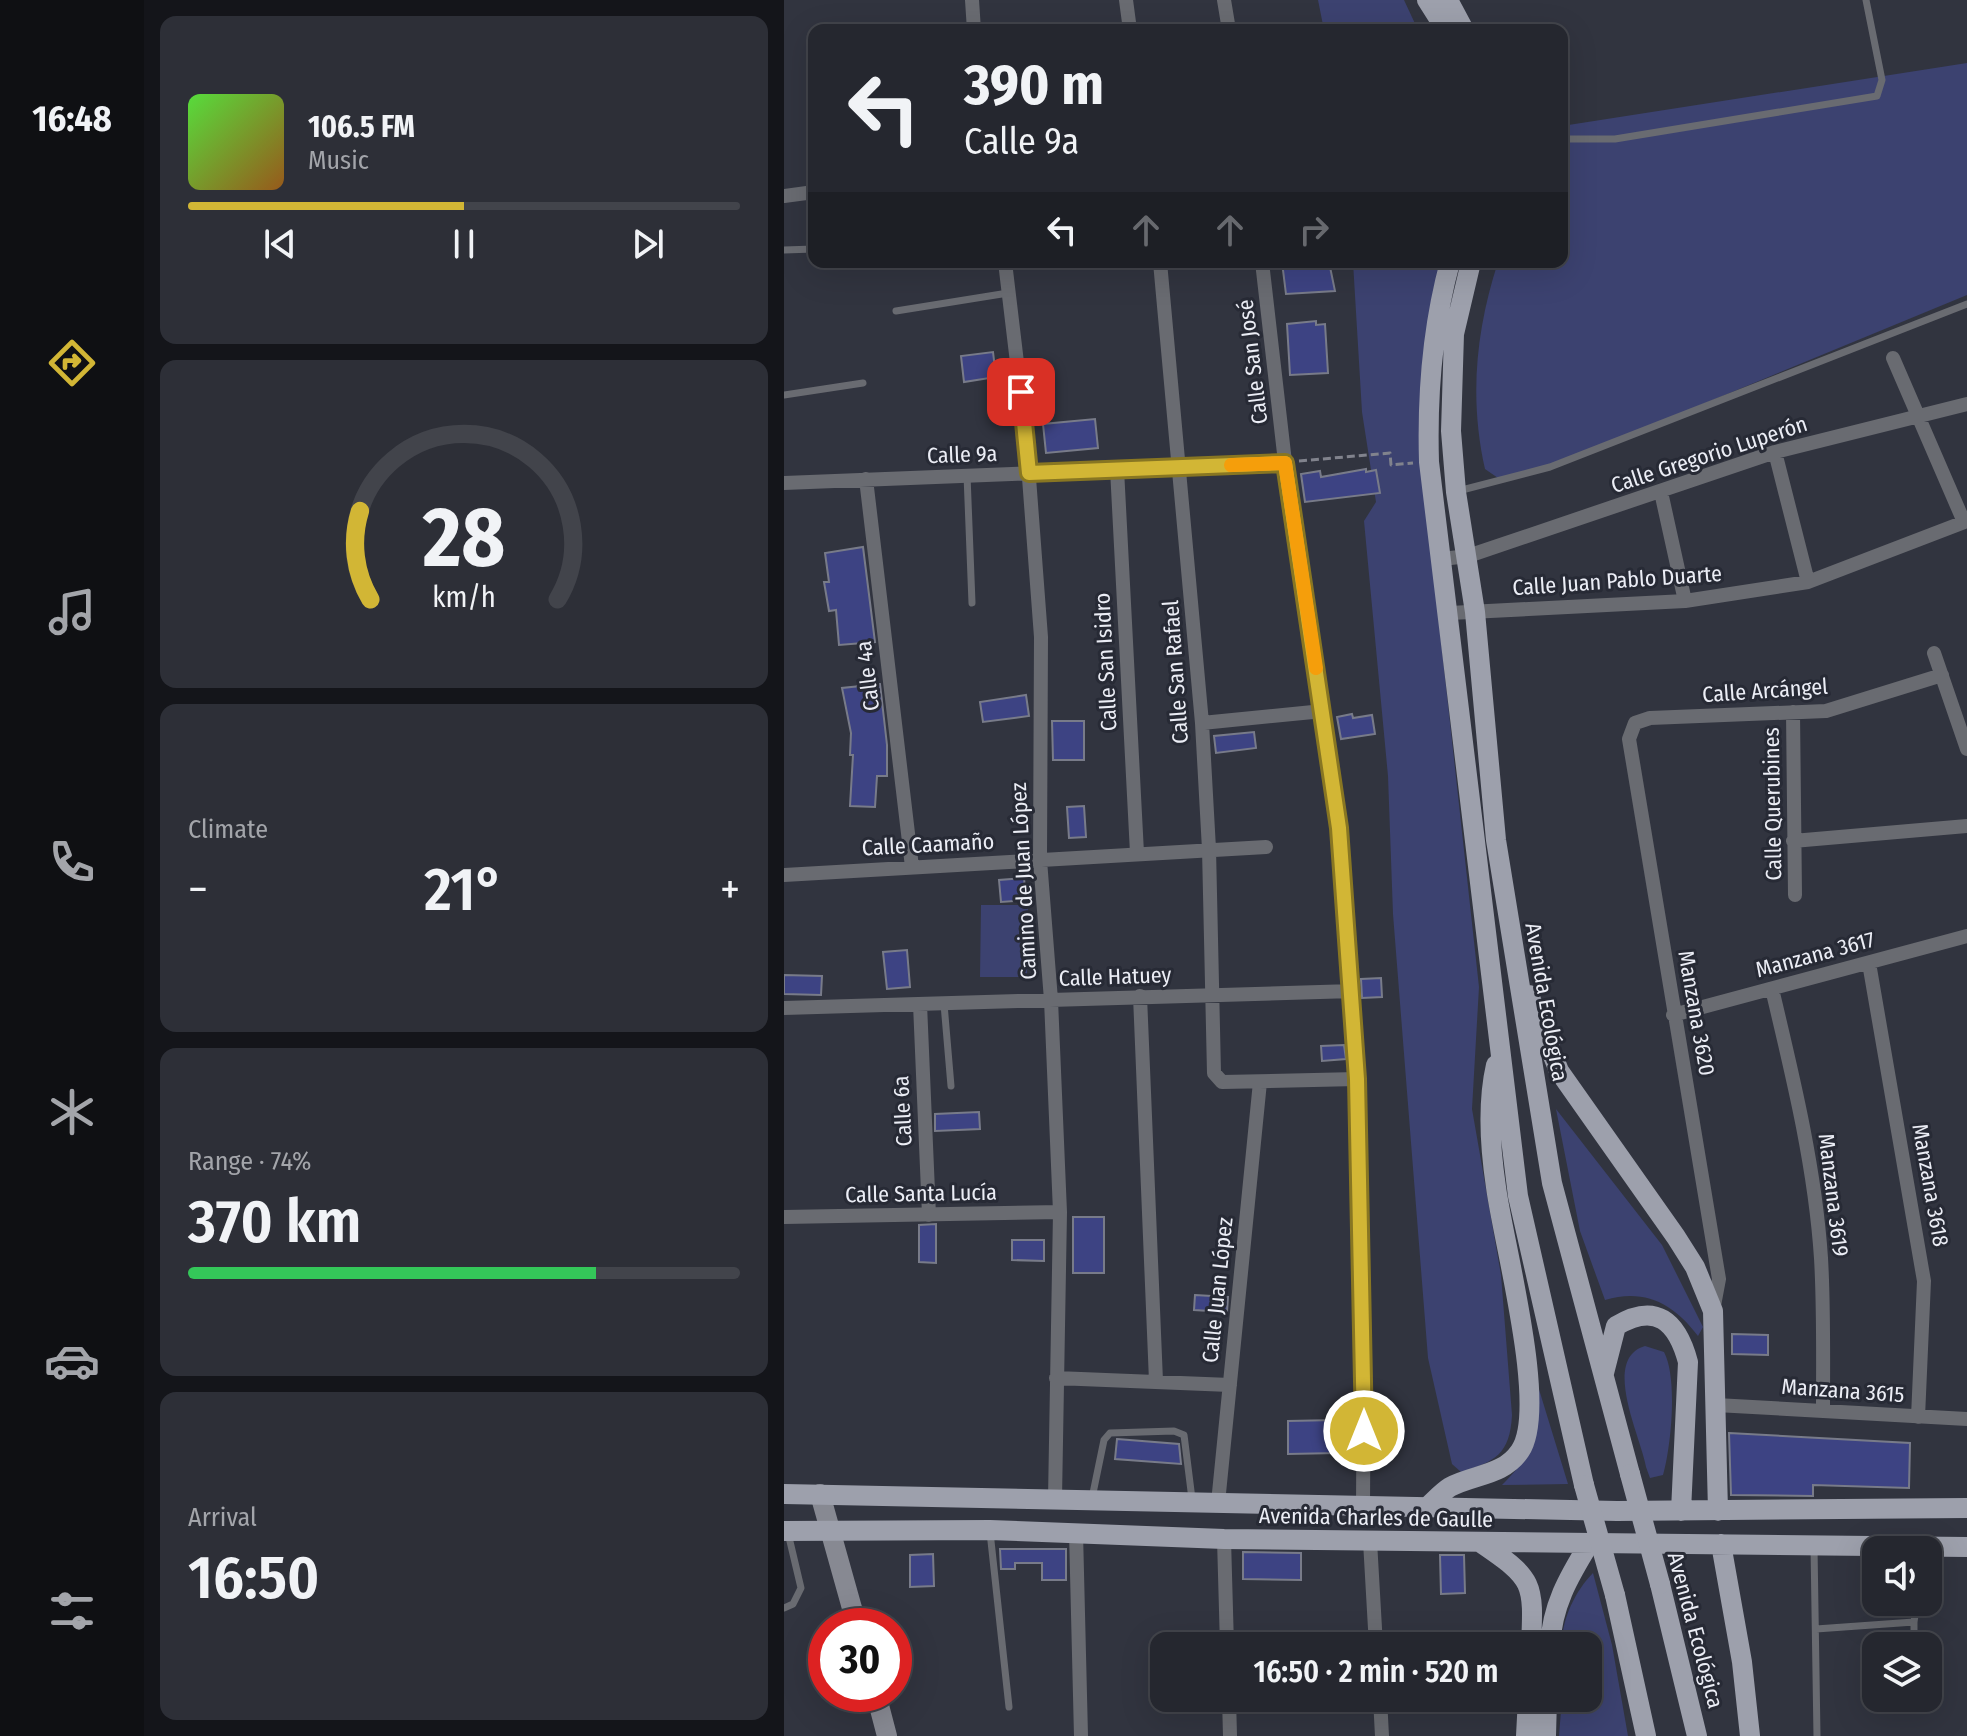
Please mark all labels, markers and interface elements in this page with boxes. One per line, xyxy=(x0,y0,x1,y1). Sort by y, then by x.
text: 390 m xyxy=(964,52,1104,119)
icon: left xyxy=(832,56,936,160)
text: 16:48 xyxy=(32,97,112,141)
text: 106.5 FM xyxy=(308,109,415,145)
text: Calle 9a xyxy=(964,120,1079,164)
text: Music xyxy=(308,145,369,176)
icon: left xyxy=(1040,208,1084,252)
icon: ahead xyxy=(1124,208,1168,252)
icon: ahead xyxy=(1208,208,1252,252)
icon: right xyxy=(1292,208,1336,252)
icon: previous xyxy=(258,222,302,266)
icon: pause xyxy=(442,222,486,266)
icon: next xyxy=(626,222,670,266)
street label: Calle San José xyxy=(1231,298,1274,426)
icon: directions xyxy=(44,335,100,391)
pin xyxy=(987,358,1055,426)
icon: arrive xyxy=(999,370,1043,414)
street label: Calle Gregorio Luperón xyxy=(1608,410,1811,499)
street label: Calle 9a xyxy=(926,440,998,469)
text: 28 xyxy=(422,488,505,588)
street label: Calle Juan Pablo Duarte xyxy=(1511,560,1723,601)
text: km/h xyxy=(432,580,496,615)
icon: music xyxy=(44,584,100,640)
street label: Calle San Isidro xyxy=(1088,592,1123,732)
street label: Calle San Rafael xyxy=(1157,599,1194,745)
street label: Calle 4a xyxy=(850,639,885,713)
street label: Calle Arcángel xyxy=(1701,673,1829,708)
street label: Calle Querubines xyxy=(1758,727,1787,881)
street label: Camino de Juan López xyxy=(1005,781,1042,980)
text: Climate xyxy=(188,814,268,845)
street label: Calle Caamaño xyxy=(861,828,995,861)
icon: phone xyxy=(44,834,100,890)
text: 21° xyxy=(424,854,504,926)
text: − xyxy=(188,863,208,916)
text: + xyxy=(720,863,740,916)
street label: Avenida Ecológica xyxy=(1519,921,1574,1084)
street label: Manzana 3617 xyxy=(1753,926,1878,983)
street label: Manzana 3620 xyxy=(1672,948,1721,1078)
street label: Calle Hatuey xyxy=(1058,961,1172,992)
street label: Calle 6a xyxy=(887,1075,918,1147)
icon: climate xyxy=(44,1084,100,1140)
street label: Manzana 3618 xyxy=(1906,1122,1955,1249)
street label: Manzana 3619 xyxy=(1813,1132,1854,1258)
text: Range · 74% xyxy=(188,1146,311,1177)
street label: Calle Santa Lucía xyxy=(845,1179,997,1208)
text: 370 km xyxy=(188,1186,361,1258)
street label: Calle Juan López xyxy=(1196,1216,1239,1364)
icon: car xyxy=(44,1333,100,1389)
street label: Manzana 3615 xyxy=(1781,1373,1905,1408)
position arrow xyxy=(1322,1389,1406,1473)
text: Arrival xyxy=(188,1502,257,1533)
street label: Avenida Charles de Gaulle xyxy=(1259,1502,1493,1533)
map controls xyxy=(1862,1536,1942,1712)
button: sound xyxy=(1862,1536,1942,1616)
text: 16:50 xyxy=(188,1542,319,1614)
street label: Avenida Ecológica xyxy=(1662,1549,1729,1711)
icon: filters xyxy=(44,1583,100,1639)
speed limit sign: 30 xyxy=(808,1608,912,1712)
button: layers xyxy=(1862,1632,1942,1712)
text: 16:50 · 2 min · 520 m xyxy=(1253,1654,1499,1690)

